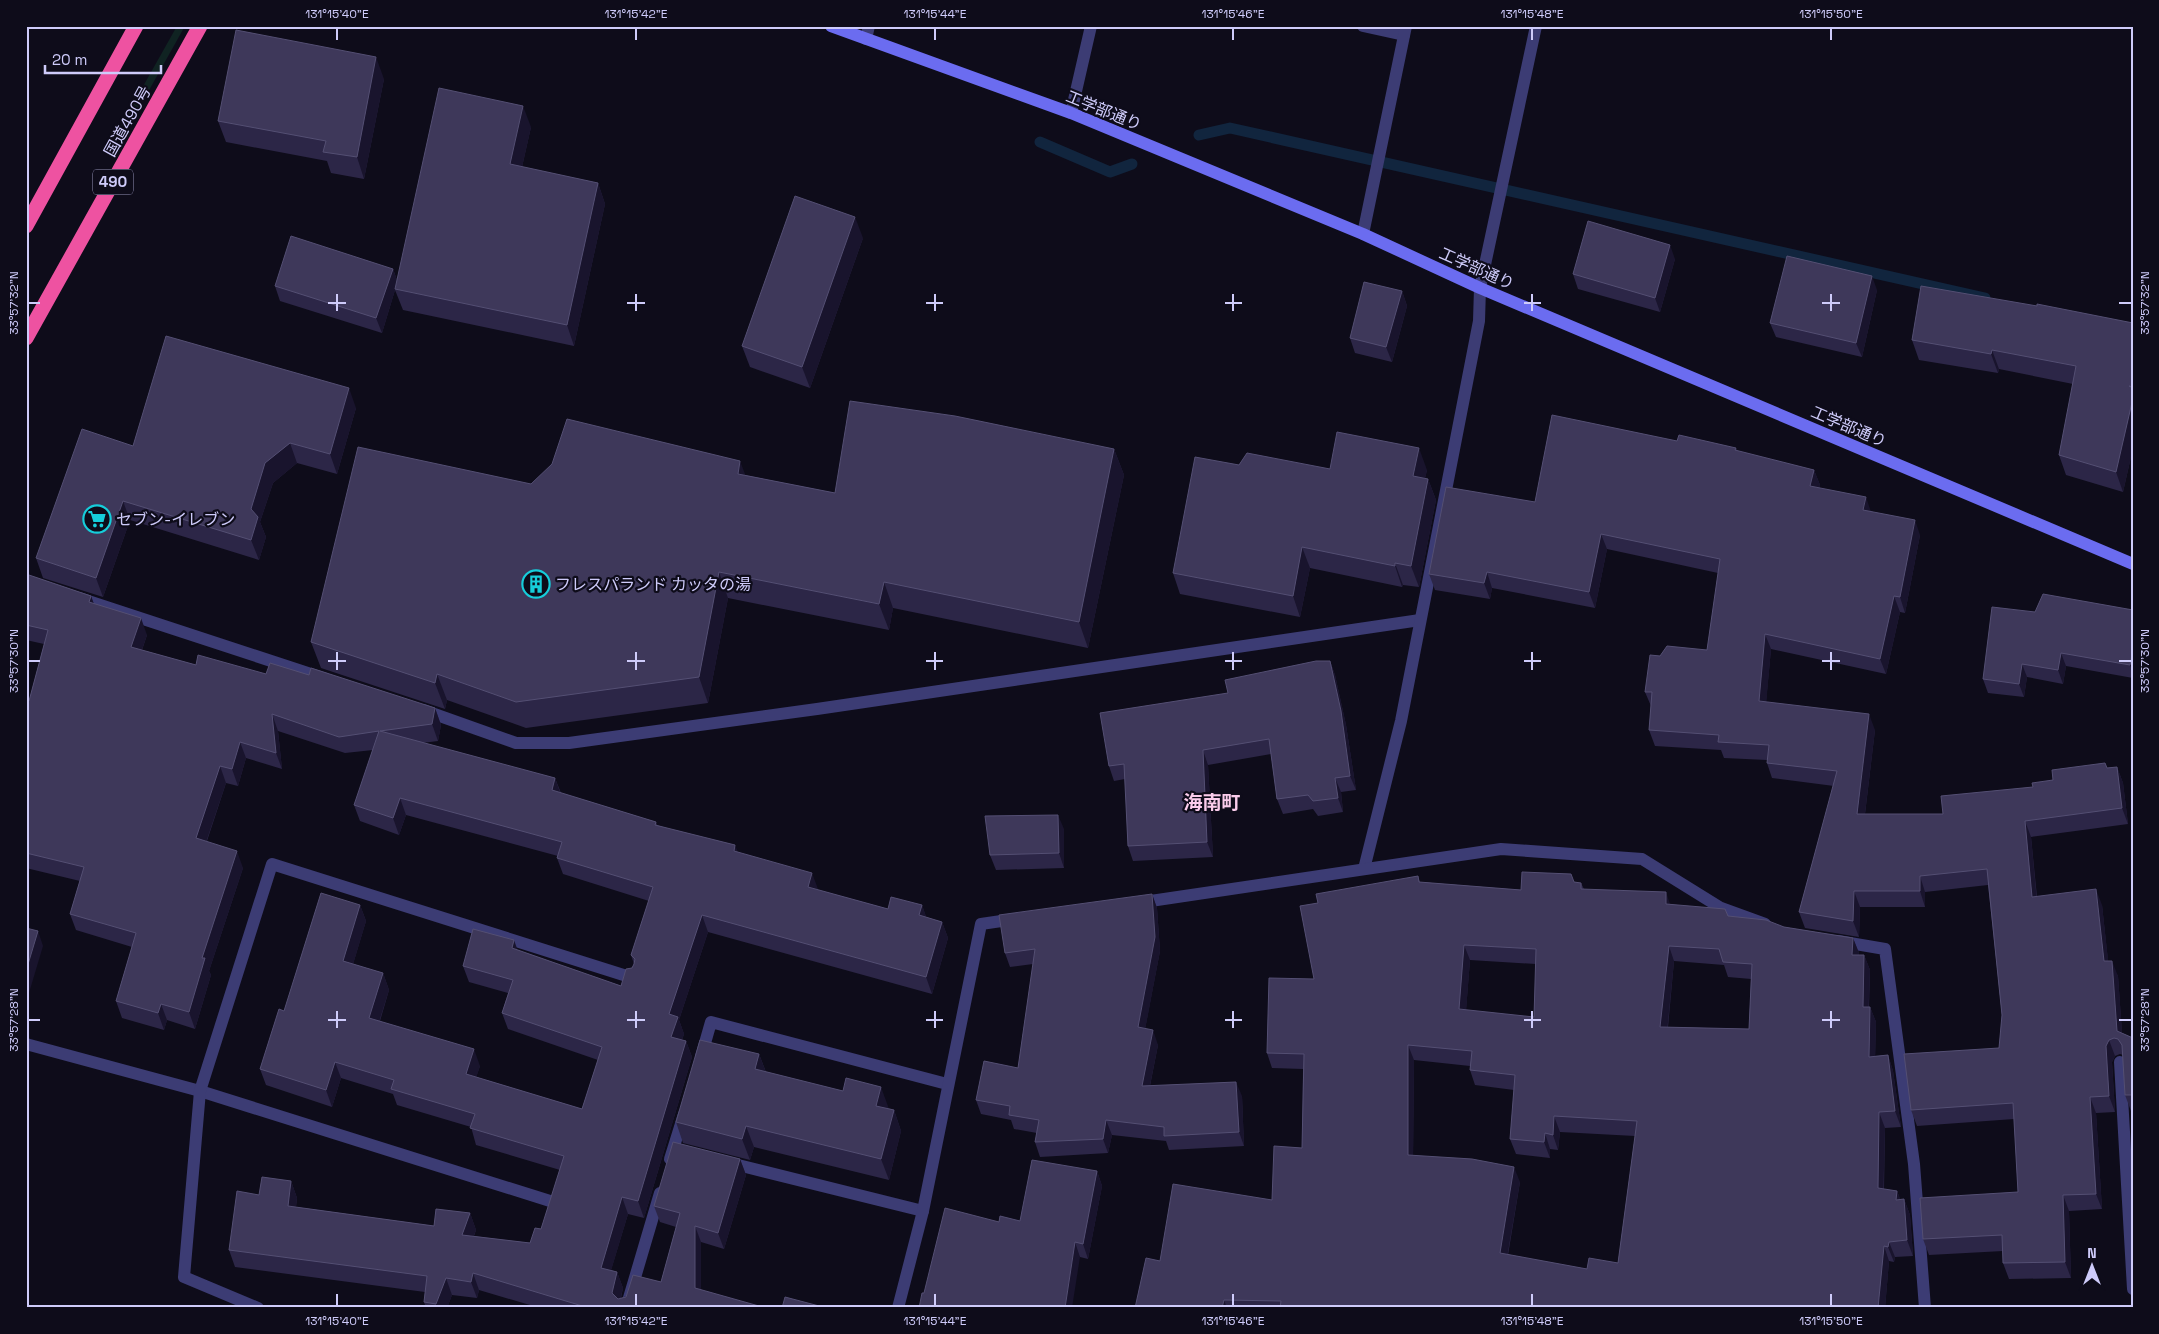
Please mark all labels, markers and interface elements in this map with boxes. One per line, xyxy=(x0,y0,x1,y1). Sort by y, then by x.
text: 131°15'40"E xyxy=(305,6,369,22)
text: 131°15'42"E xyxy=(605,6,668,22)
text: 131°15'44"E xyxy=(904,6,967,22)
text: 131°15'46"E xyxy=(1201,6,1265,22)
text: 131°15'48"E xyxy=(1500,6,1564,22)
text: 131°15'50"E xyxy=(1799,6,1863,22)
scale bar xyxy=(45,42,161,74)
text: 20 m xyxy=(52,50,87,69)
street label: 国道490号 xyxy=(99,82,156,160)
street label: 工学部通り xyxy=(1063,86,1145,135)
road number: 490 xyxy=(93,170,133,194)
street label: 工学部通り xyxy=(1436,243,1518,294)
text: 33°57'32"N xyxy=(6,271,22,335)
text: 33°57'32"N xyxy=(2137,271,2153,335)
street label: 工学部通り xyxy=(1808,401,1890,452)
supermarket icon: セブン-イレブン xyxy=(82,504,112,534)
place label: セブン-イレブン xyxy=(116,509,235,530)
building icon: フレスパランド カッタの湯 xyxy=(521,569,551,599)
place label: フレスパランド カッタの湯 xyxy=(555,574,751,595)
text: 33°57'30"N xyxy=(6,629,22,693)
text: 33°57'30"N xyxy=(2137,629,2153,693)
district label: 海南町 xyxy=(1183,790,1241,815)
text: 33°57'28"N xyxy=(6,988,22,1052)
text: 33°57'28"N xyxy=(2137,988,2153,1052)
north arrow xyxy=(2066,1242,2116,1292)
text: N xyxy=(2087,1244,2097,1262)
text: 131°15'40"E xyxy=(305,1313,369,1329)
text: 131°15'42"E xyxy=(605,1313,668,1329)
text: 131°15'44"E xyxy=(904,1313,967,1329)
text: 131°15'46"E xyxy=(1201,1313,1265,1329)
text: 131°15'48"E xyxy=(1500,1313,1564,1329)
text: 131°15'50"E xyxy=(1799,1313,1863,1329)

